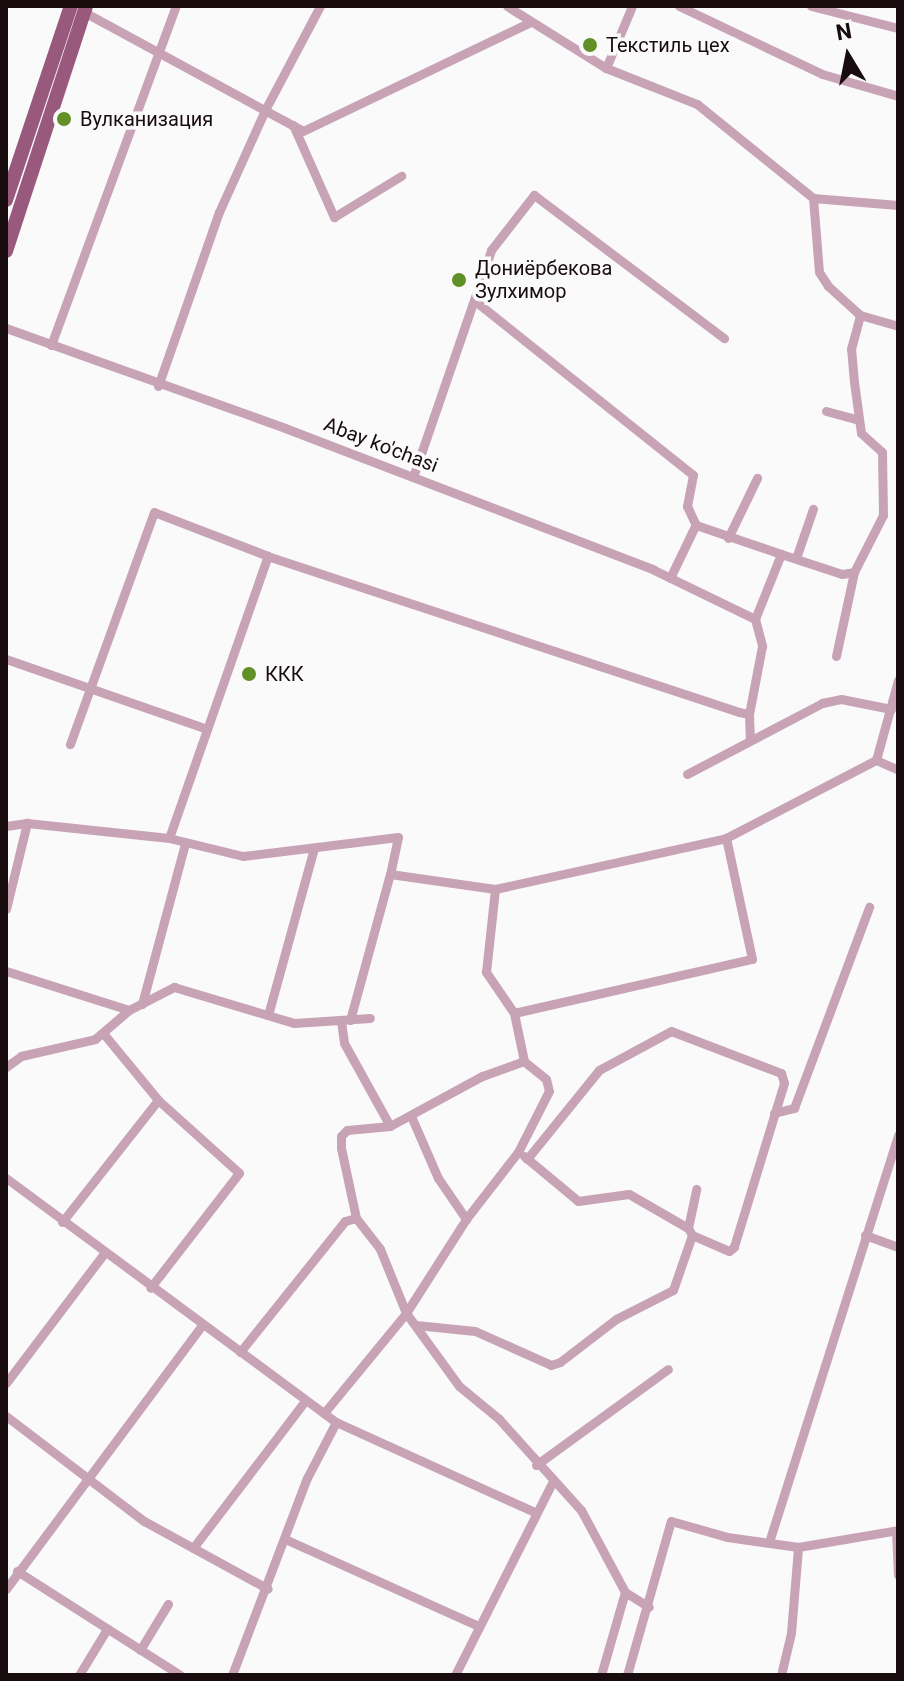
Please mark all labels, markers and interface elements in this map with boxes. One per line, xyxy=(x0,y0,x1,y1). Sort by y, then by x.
north arrow xyxy=(808,16,888,96)
text: N xyxy=(834,18,854,46)
place label: Текстиль цех xyxy=(606,33,730,57)
marker: Текстиль цех xyxy=(581,36,599,54)
place label: Вулканизация xyxy=(80,107,213,131)
marker: Вулканизация xyxy=(55,110,73,128)
place label: Дониёрбекова Зулхимор xyxy=(475,256,612,303)
marker: Дониёрбекова Зулхимор xyxy=(450,271,468,289)
street label: Abay ko'chasi xyxy=(321,412,441,478)
place label: ККК xyxy=(265,662,304,686)
marker: ККК xyxy=(240,665,258,683)

